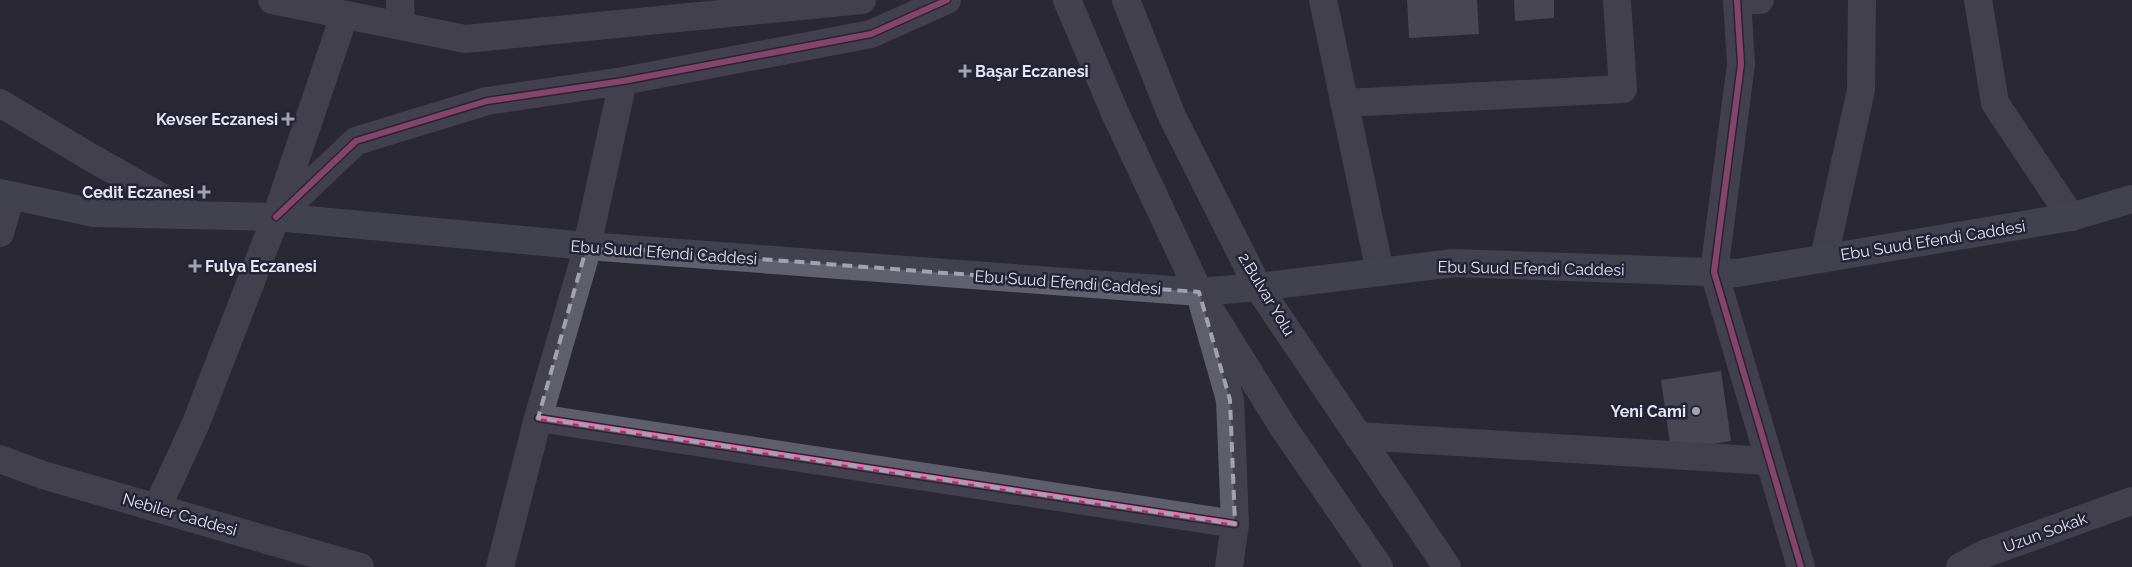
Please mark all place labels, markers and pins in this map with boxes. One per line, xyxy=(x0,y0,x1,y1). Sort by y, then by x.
place label: Başar Eczanesi xyxy=(975,62,1089,81)
marker: Başar Eczanesi xyxy=(959,65,971,77)
place label: Kevser Eczanesi xyxy=(156,110,278,129)
marker: Kevser Eczanesi xyxy=(282,113,294,125)
place label: Cedit Eczanesi xyxy=(82,183,194,202)
marker: Cedit Eczanesi xyxy=(198,186,210,198)
place label: Fulya Eczanesi xyxy=(205,257,317,276)
marker: Fulya Eczanesi xyxy=(189,260,201,272)
place label: Yeni Cami xyxy=(1611,402,1686,421)
marker: Yeni Cami xyxy=(1690,405,1702,417)

